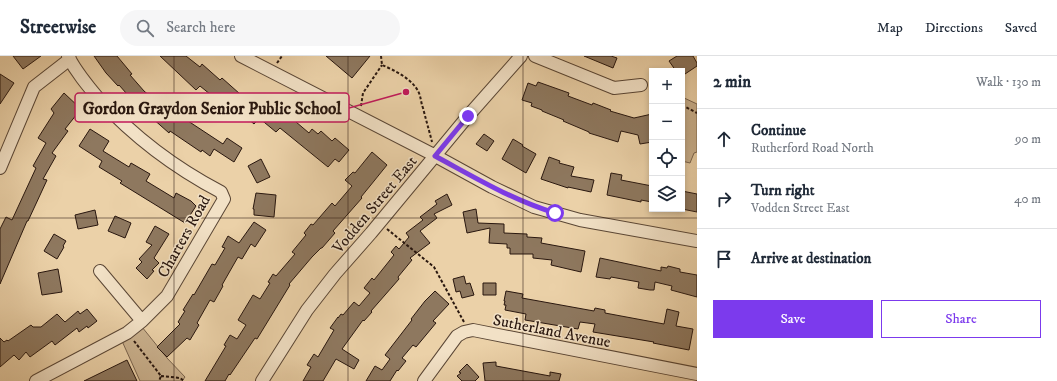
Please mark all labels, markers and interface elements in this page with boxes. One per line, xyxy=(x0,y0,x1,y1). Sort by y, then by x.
search box xyxy=(120,10,400,46)
text: Streetwise xyxy=(20,16,96,39)
icon: search xyxy=(134,17,156,39)
text: Search here xyxy=(166,18,236,37)
text: Map xyxy=(877,19,903,37)
text: Directions xyxy=(925,19,983,37)
text: Saved xyxy=(1005,19,1037,37)
map controls xyxy=(649,68,685,212)
button: + xyxy=(649,68,685,104)
text: 2 min xyxy=(713,71,751,93)
text: Walk · 130 m xyxy=(976,74,1041,90)
callout: Gordon Graydon Senior Public School xyxy=(75,93,349,122)
text: Gordon Graydon Senior Public School xyxy=(83,98,342,120)
button: − xyxy=(649,104,685,140)
route end xyxy=(459,107,477,125)
text: Continue xyxy=(751,121,806,140)
icon: ahead xyxy=(713,128,735,150)
text: 90 m xyxy=(1015,131,1041,147)
button: locate xyxy=(649,140,685,176)
text: Rutherford Road North xyxy=(751,140,874,156)
street label: Vodden Street East xyxy=(327,152,421,258)
button: layers xyxy=(649,176,685,212)
text: Turn right xyxy=(751,181,814,200)
icon: right xyxy=(713,188,735,210)
text: 40 m xyxy=(1014,191,1041,207)
street label: Charters Road xyxy=(153,192,215,281)
text: Vodden Street East xyxy=(751,200,850,216)
route start xyxy=(546,204,564,222)
icon: arrive xyxy=(713,248,735,270)
text: Arrive at destination xyxy=(751,249,871,268)
button: Save xyxy=(713,300,873,338)
button: Share xyxy=(881,300,1041,338)
street label: Sutherland Avenue xyxy=(491,310,613,352)

